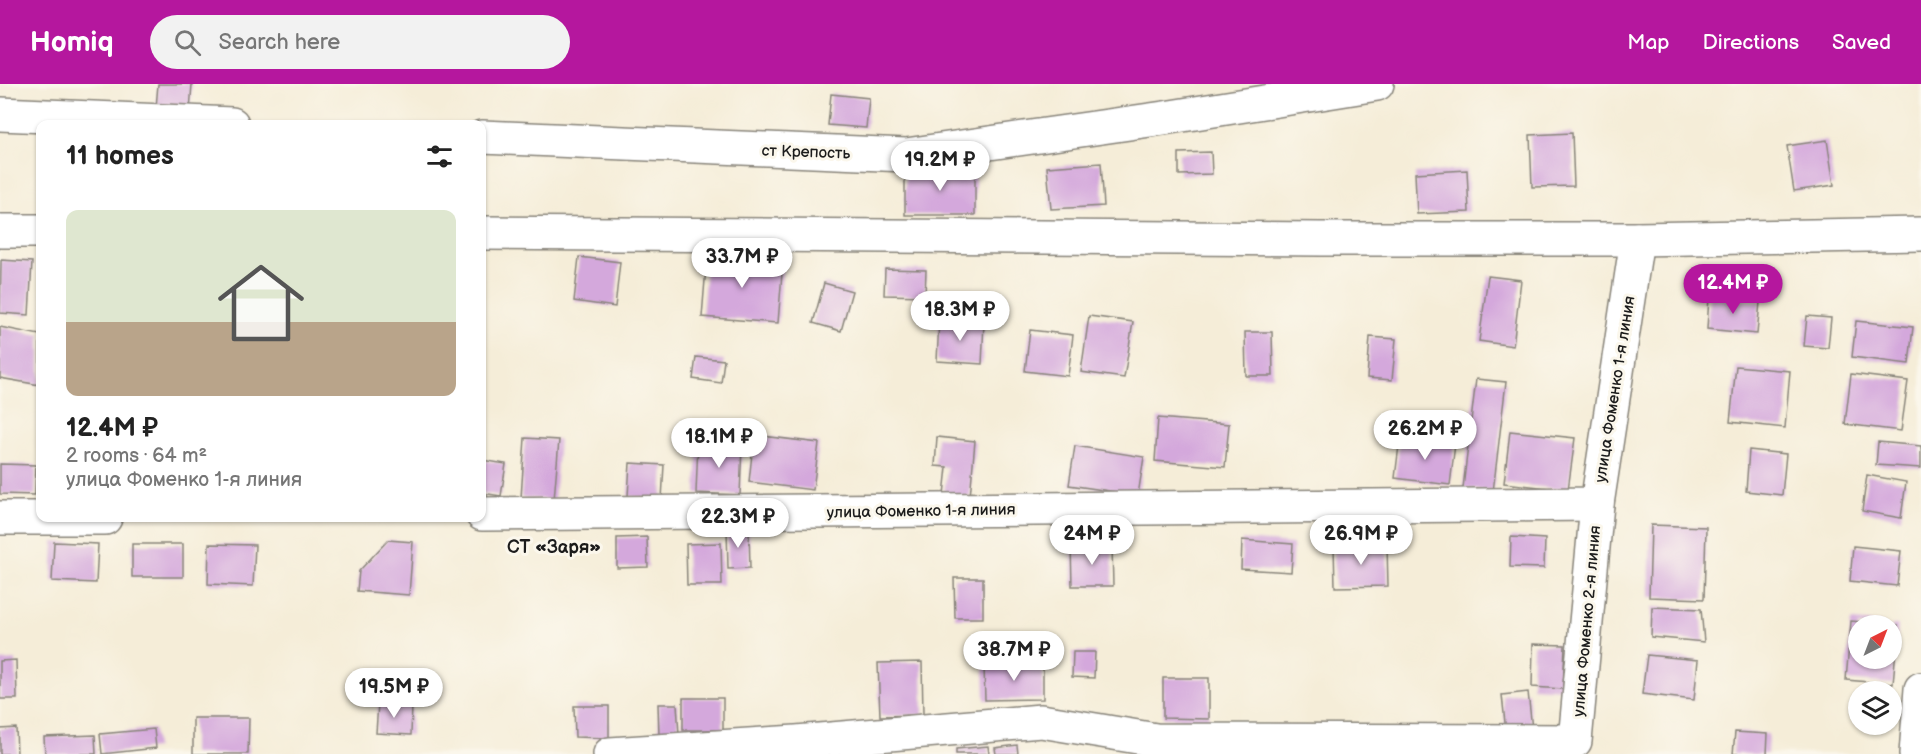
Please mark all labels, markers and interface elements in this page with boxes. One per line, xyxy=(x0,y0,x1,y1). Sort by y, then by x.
search box xyxy=(150,15,570,69)
text: Homiq xyxy=(30,26,114,59)
icon: search xyxy=(171,26,204,59)
text: Search here xyxy=(219,29,340,56)
text: Map xyxy=(1627,30,1670,55)
text: Directions xyxy=(1703,30,1799,55)
text: Saved xyxy=(1832,30,1891,55)
icon: filters xyxy=(423,140,456,173)
text: 11 homes xyxy=(66,141,174,172)
street label: ст Крепость xyxy=(761,141,851,164)
pin: 19.2M ₽ xyxy=(885,141,995,192)
text: 19.2M ₽ xyxy=(905,148,975,172)
pin: 33.7M ₽ xyxy=(687,238,797,289)
text: 33.7M ₽ xyxy=(705,245,779,269)
icon: home xyxy=(207,249,315,357)
pin: 12.4M ₽ xyxy=(1678,264,1788,315)
text: 12.4M ₽ xyxy=(1698,271,1768,295)
pin: 18.3M ₽ xyxy=(905,291,1015,342)
street label: улица Фоменко 1-я линия xyxy=(1591,294,1640,484)
text: 18.3M ₽ xyxy=(925,298,995,322)
pin: 26.2M ₽ xyxy=(1370,410,1480,461)
text: 12.4M ₽ xyxy=(66,413,158,444)
text: 26.2M ₽ xyxy=(1388,417,1462,441)
pin: 18.1M ₽ xyxy=(664,418,774,469)
text: 18.1M ₽ xyxy=(685,425,753,449)
text: 2 rooms · 64 m² xyxy=(66,444,207,468)
text: улица Фоменко 1-я линия xyxy=(66,468,302,492)
pin: 22.3M ₽ xyxy=(683,498,793,549)
street label: улица Фоменко 1-я линия xyxy=(826,500,1016,523)
text: 22.3M ₽ xyxy=(701,505,775,529)
pin: 24M ₽ xyxy=(1050,515,1134,566)
pin: 26.9M ₽ xyxy=(1306,515,1416,566)
text: 24M ₽ xyxy=(1063,522,1121,546)
text: 26.9M ₽ xyxy=(1324,522,1398,546)
street label: улица Фоменко 2-я линия xyxy=(1570,524,1605,718)
district label: СТ «Заря» xyxy=(507,537,601,558)
north arrow xyxy=(1848,615,1902,669)
map controls xyxy=(1848,615,1902,735)
pin: 38.7M ₽ xyxy=(959,631,1069,682)
text: 38.7M ₽ xyxy=(977,638,1051,662)
pin: 19.5M ₽ xyxy=(339,668,449,719)
text: 19.5M ₽ xyxy=(359,675,429,699)
button: layers xyxy=(1848,681,1902,735)

